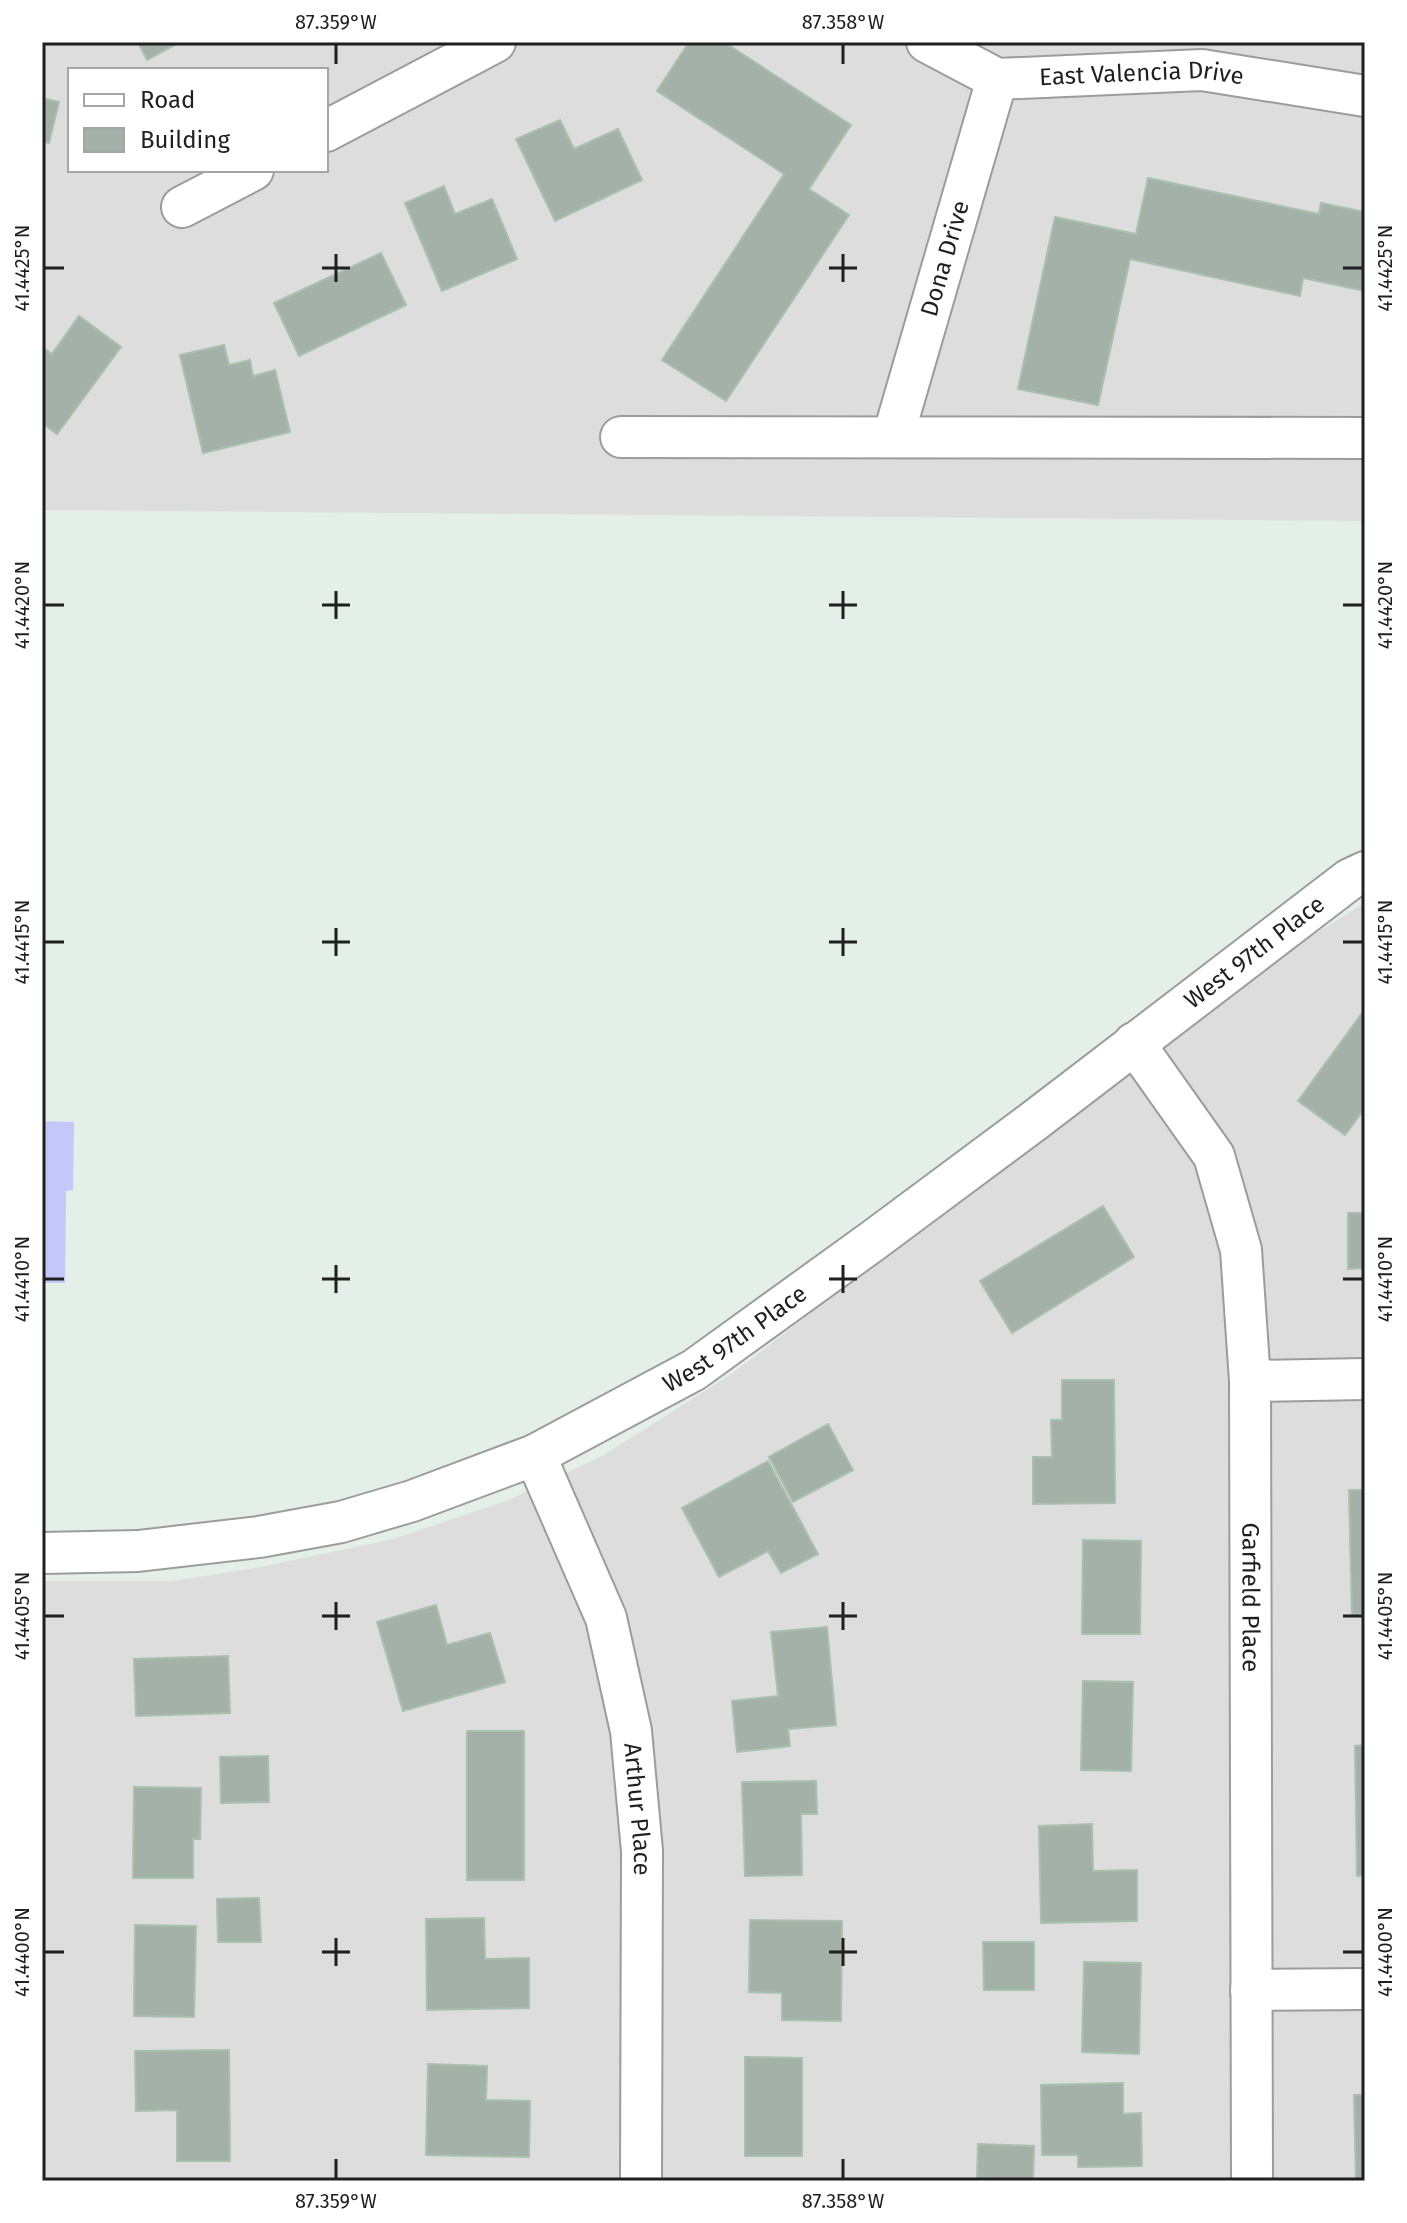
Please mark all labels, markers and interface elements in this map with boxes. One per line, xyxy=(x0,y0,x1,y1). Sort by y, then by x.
text: 87.359°W xyxy=(295,10,377,34)
text: 87.358°W xyxy=(802,10,885,34)
street label: East Valencia Drive xyxy=(1039,56,1246,91)
legend xyxy=(68,68,328,172)
text: Road xyxy=(140,86,195,114)
text: Building xyxy=(140,126,230,154)
street label: Dona Drive xyxy=(915,197,975,320)
text: 41.4425°N xyxy=(10,225,34,312)
text: 41.4425°N xyxy=(1373,225,1397,312)
text: 41.4420°N xyxy=(10,561,34,649)
text: 41.4420°N xyxy=(1373,561,1397,649)
street label: West 97th Place xyxy=(1179,890,1330,1015)
text: 41.4415°N xyxy=(10,900,34,985)
text: 41.4415°N xyxy=(1373,900,1397,985)
text: 41.4410°N xyxy=(10,1236,34,1322)
text: 41.4410°N xyxy=(1373,1236,1397,1322)
street label: West 97th Place xyxy=(658,1279,812,1398)
street label: Garfield Place xyxy=(1236,1522,1265,1672)
text: 41.4405°N xyxy=(10,1572,34,1660)
text: 41.4405°N xyxy=(1373,1572,1397,1660)
street label: Arthur Place xyxy=(618,1742,656,1876)
text: 41.4400°N xyxy=(10,1907,34,1997)
text: 41.4400°N xyxy=(1373,1907,1397,1997)
text: 87.359°W xyxy=(295,2189,377,2213)
text: 87.358°W xyxy=(802,2189,885,2213)

